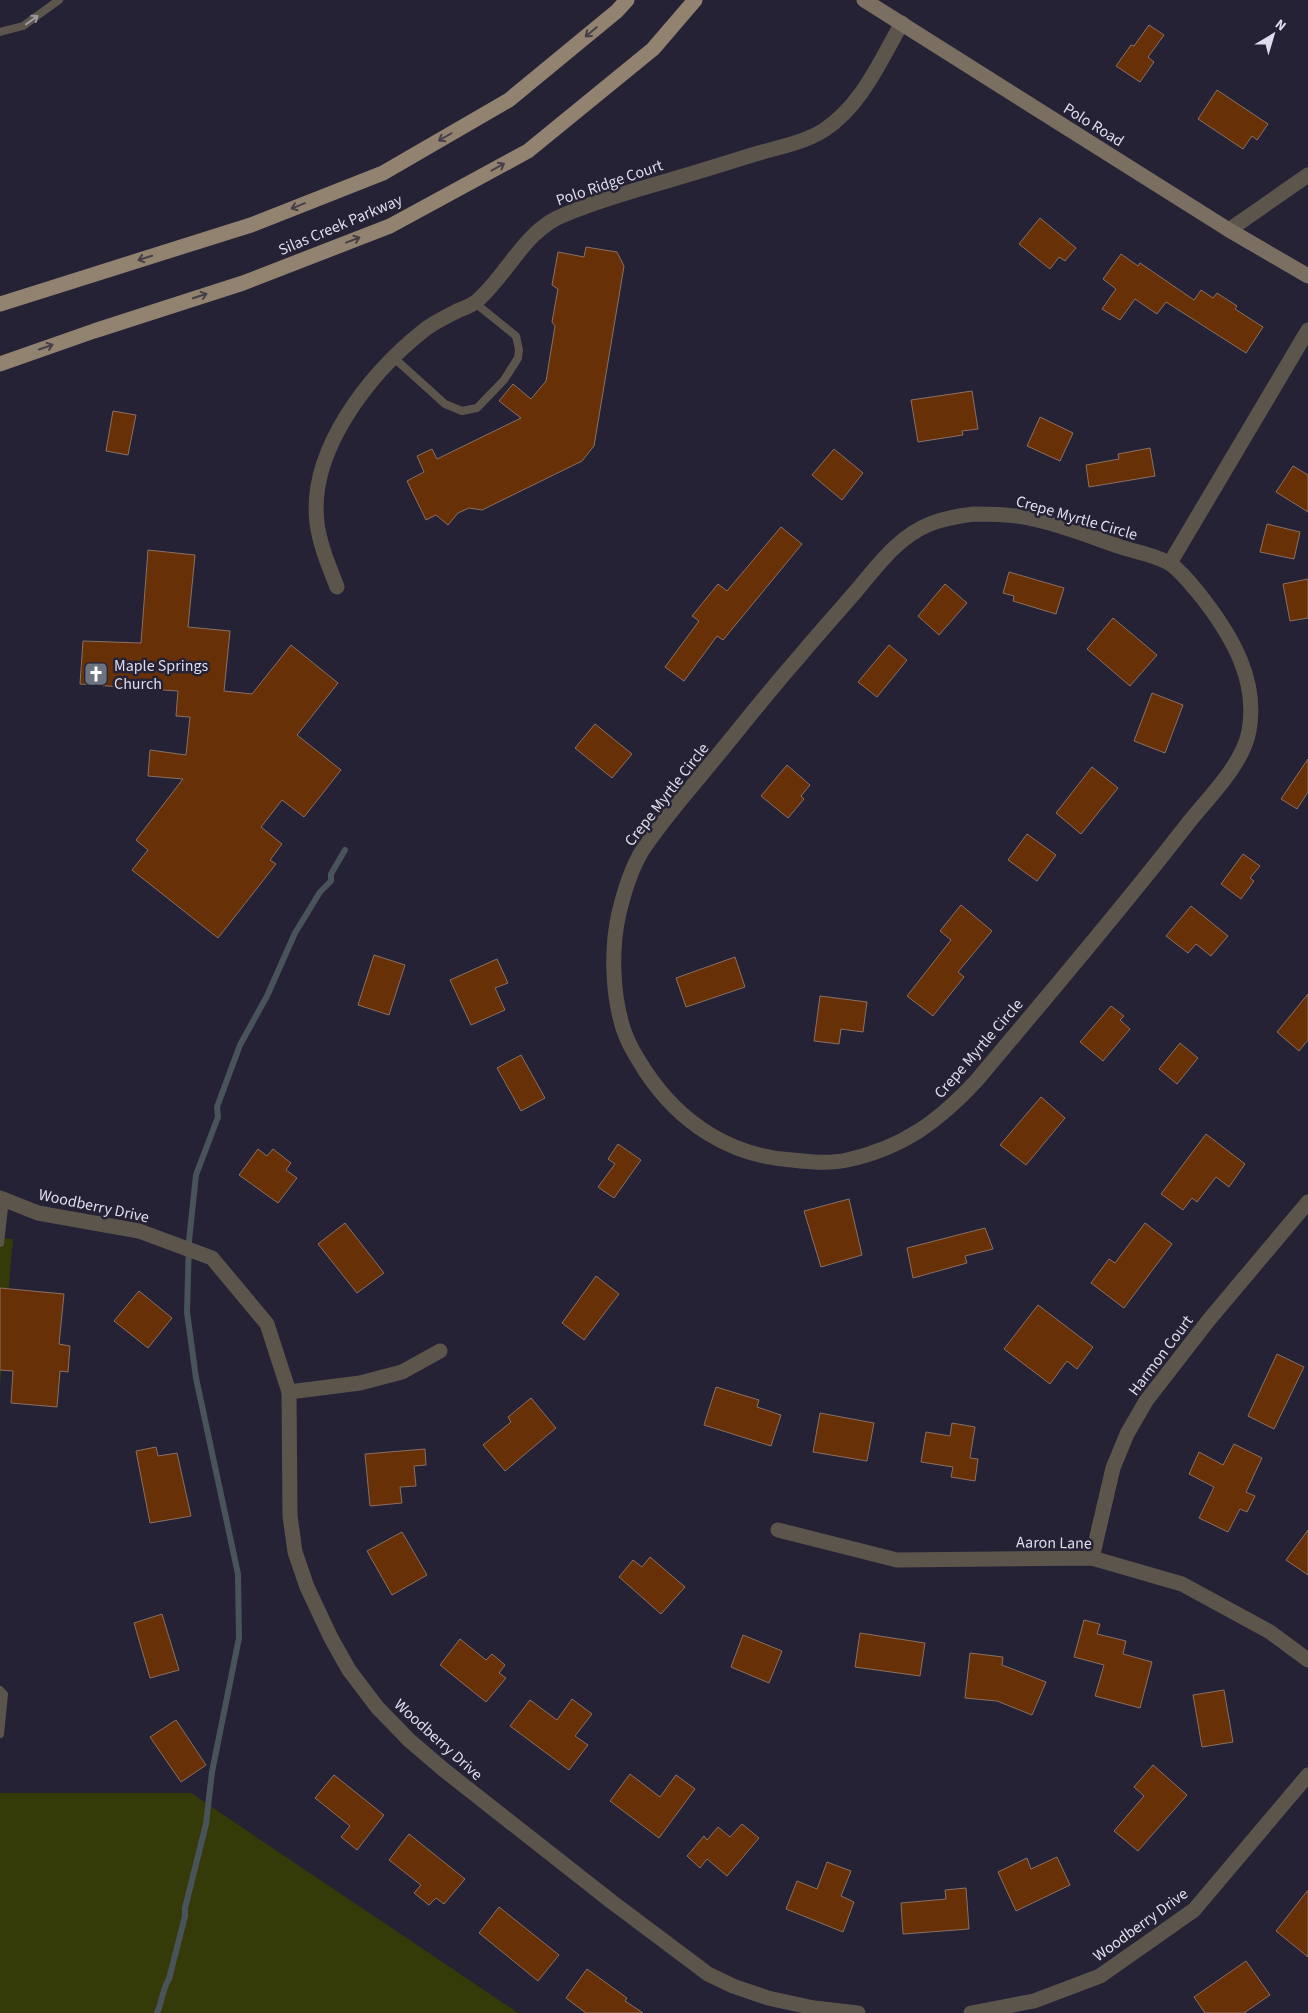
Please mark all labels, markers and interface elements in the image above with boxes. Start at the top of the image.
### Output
north arrow [1248,10,1298,60]
one-way arrow [25,15,38,26]
text: N [1271,15,1290,36]
one-way arrow [584,27,597,38]
street label: Polo Road [1059,98,1128,152]
one-way arrow [438,132,452,142]
street label: Polo Ridge Court [553,154,666,212]
one-way arrow [490,162,505,172]
street label: Silas Creek Parkway [275,189,406,261]
one-way arrow [291,202,307,211]
one-way arrow [345,235,360,244]
one-way arrow [137,254,153,264]
one-way arrow [192,291,208,301]
one-way arrow [38,342,54,352]
street label: Crepe Myrtle Circle [1013,490,1140,546]
place label: Maple Springs Church [114,655,209,695]
church icon: Maple Springs Church [83,661,109,687]
street label: Crepe Myrtle Circle [619,738,714,851]
street label: Crepe Myrtle Circle [929,994,1028,1103]
street label: Woodberry Drive [37,1184,151,1228]
street label: Harmon Court [1123,1310,1199,1400]
street label: Aaron Lane [1016,1531,1092,1555]
street label: Woodberry Drive [389,1694,488,1786]
street label: Woodberry Drive [1089,1883,1193,1967]

